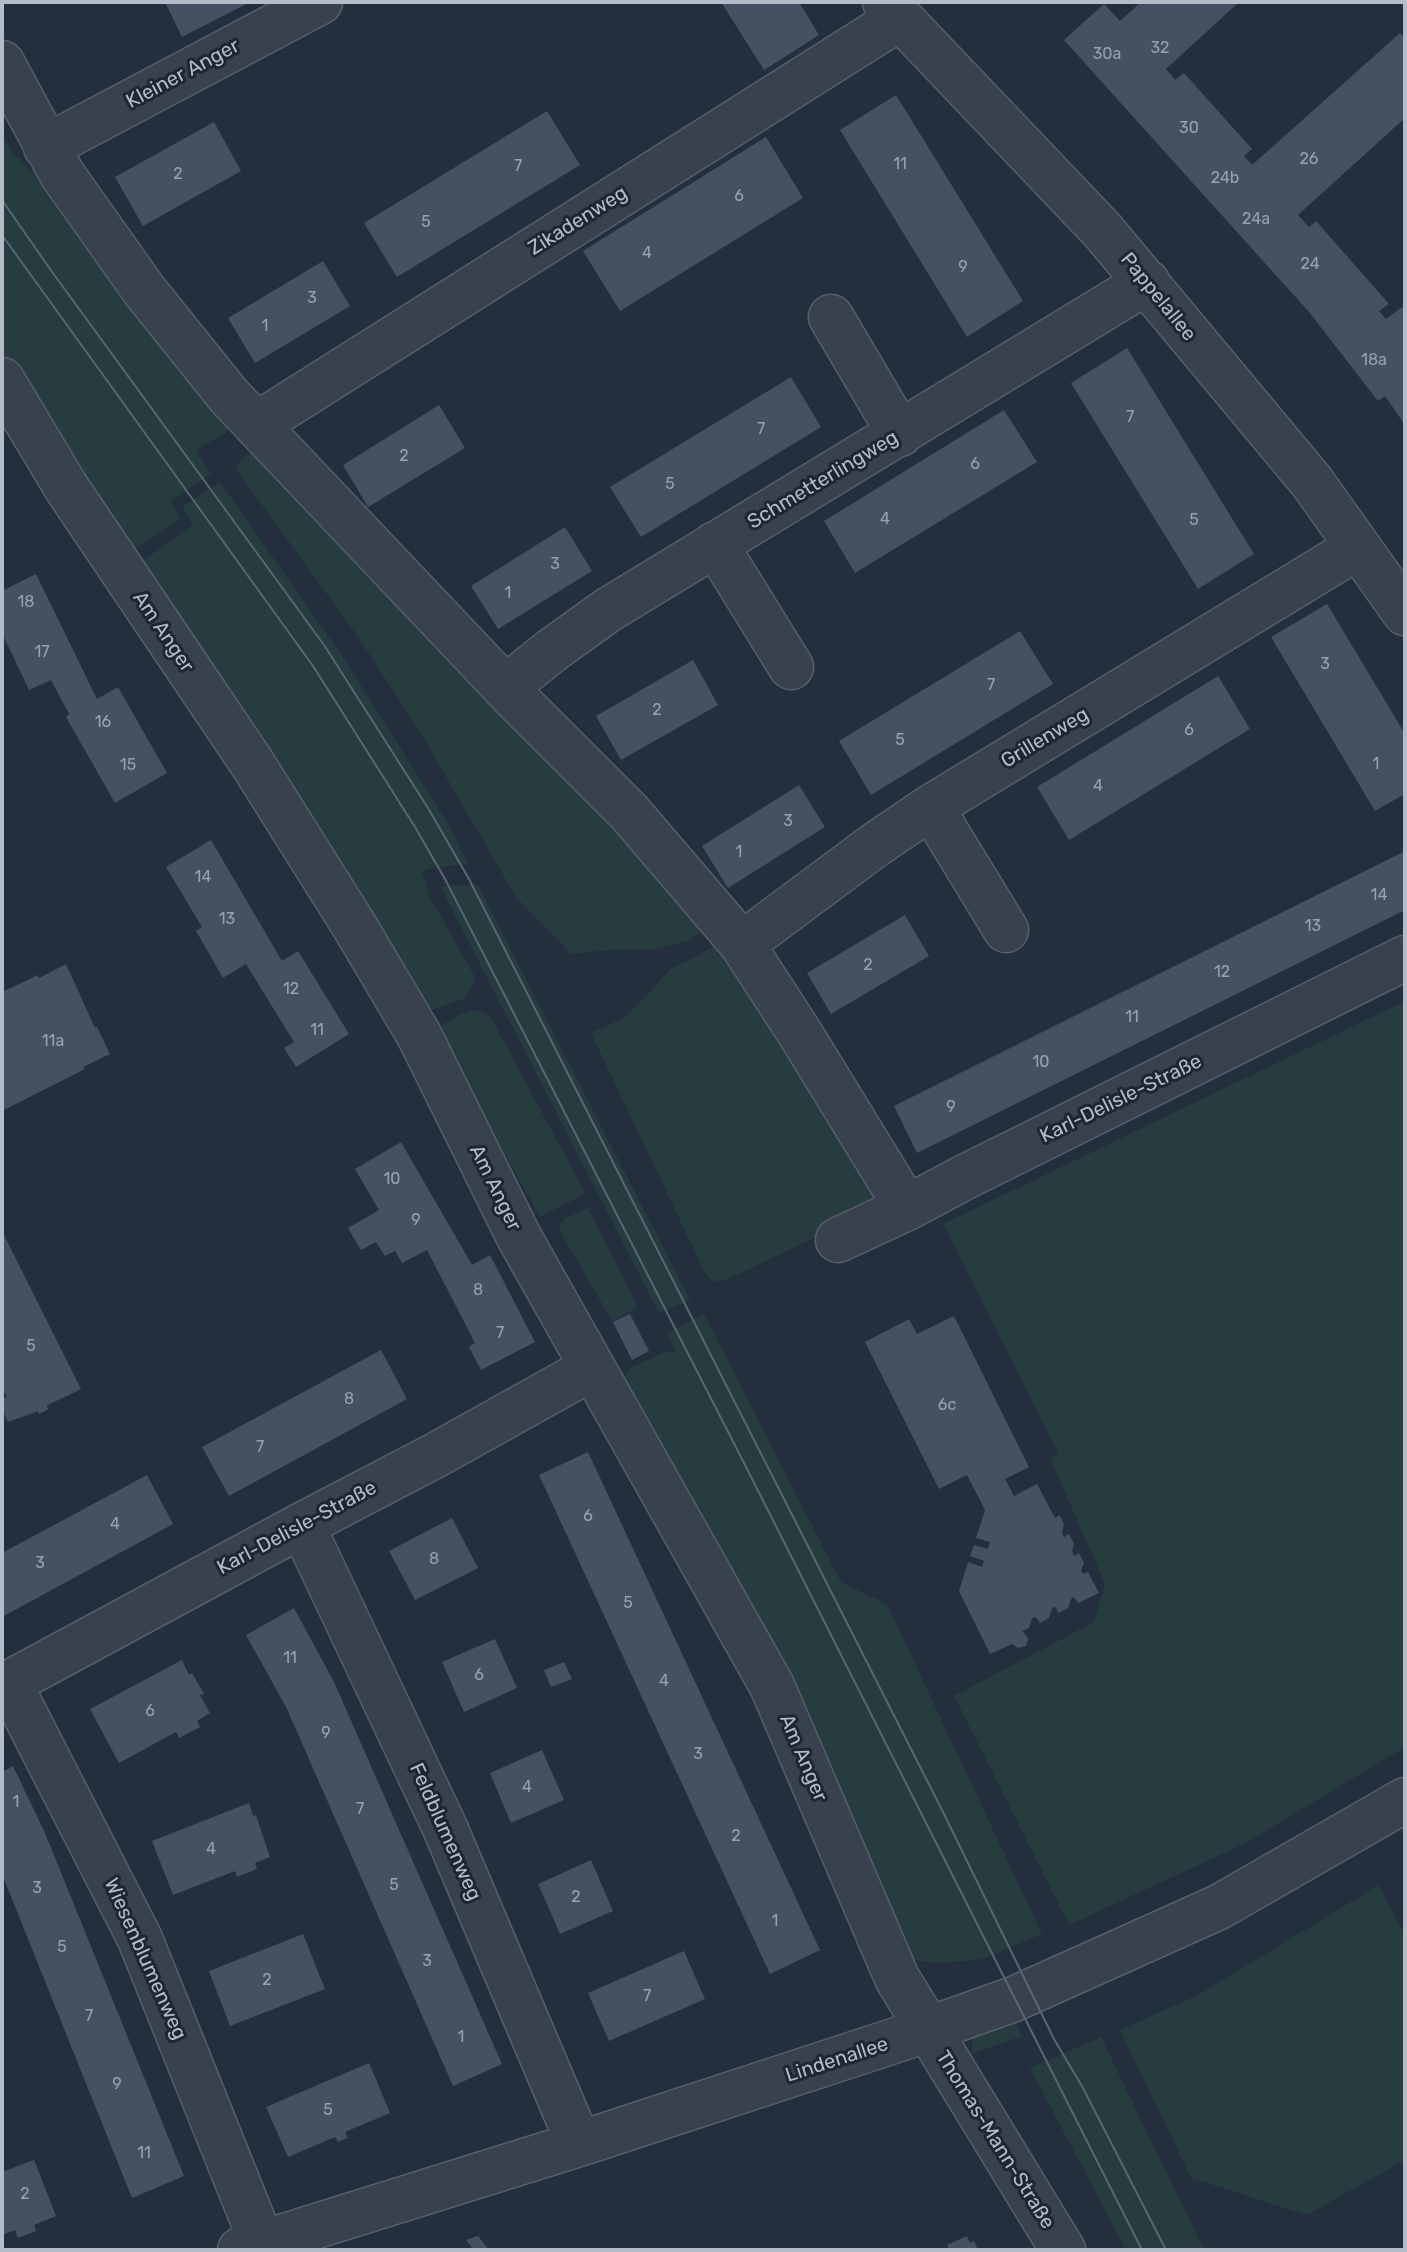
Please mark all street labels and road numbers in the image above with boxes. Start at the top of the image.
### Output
street label: Kleiner Anger [122,34,244,114]
street label: Zikadenweg [524,181,632,261]
street label: Pappelallee [1115,248,1201,346]
street label: Schmetterlingweg [743,426,903,534]
street label: Am Anger [127,587,199,677]
street label: Grillenweg [997,703,1093,773]
street label: Karl-Delisle-Straße [1036,1049,1206,1149]
street label: Am Anger [464,1141,526,1235]
street label: Karl-Delisle-Straße [213,1476,381,1580]
street label: Am Anger [774,1711,832,1805]
street label: Feldblumenweg [404,1759,486,1905]
street label: Wiesenblumenweg [99,1875,191,2043]
street label: Lindenallee [783,2032,891,2088]
street label: Thomas-Mann-Straße [930,2047,1060,2233]

